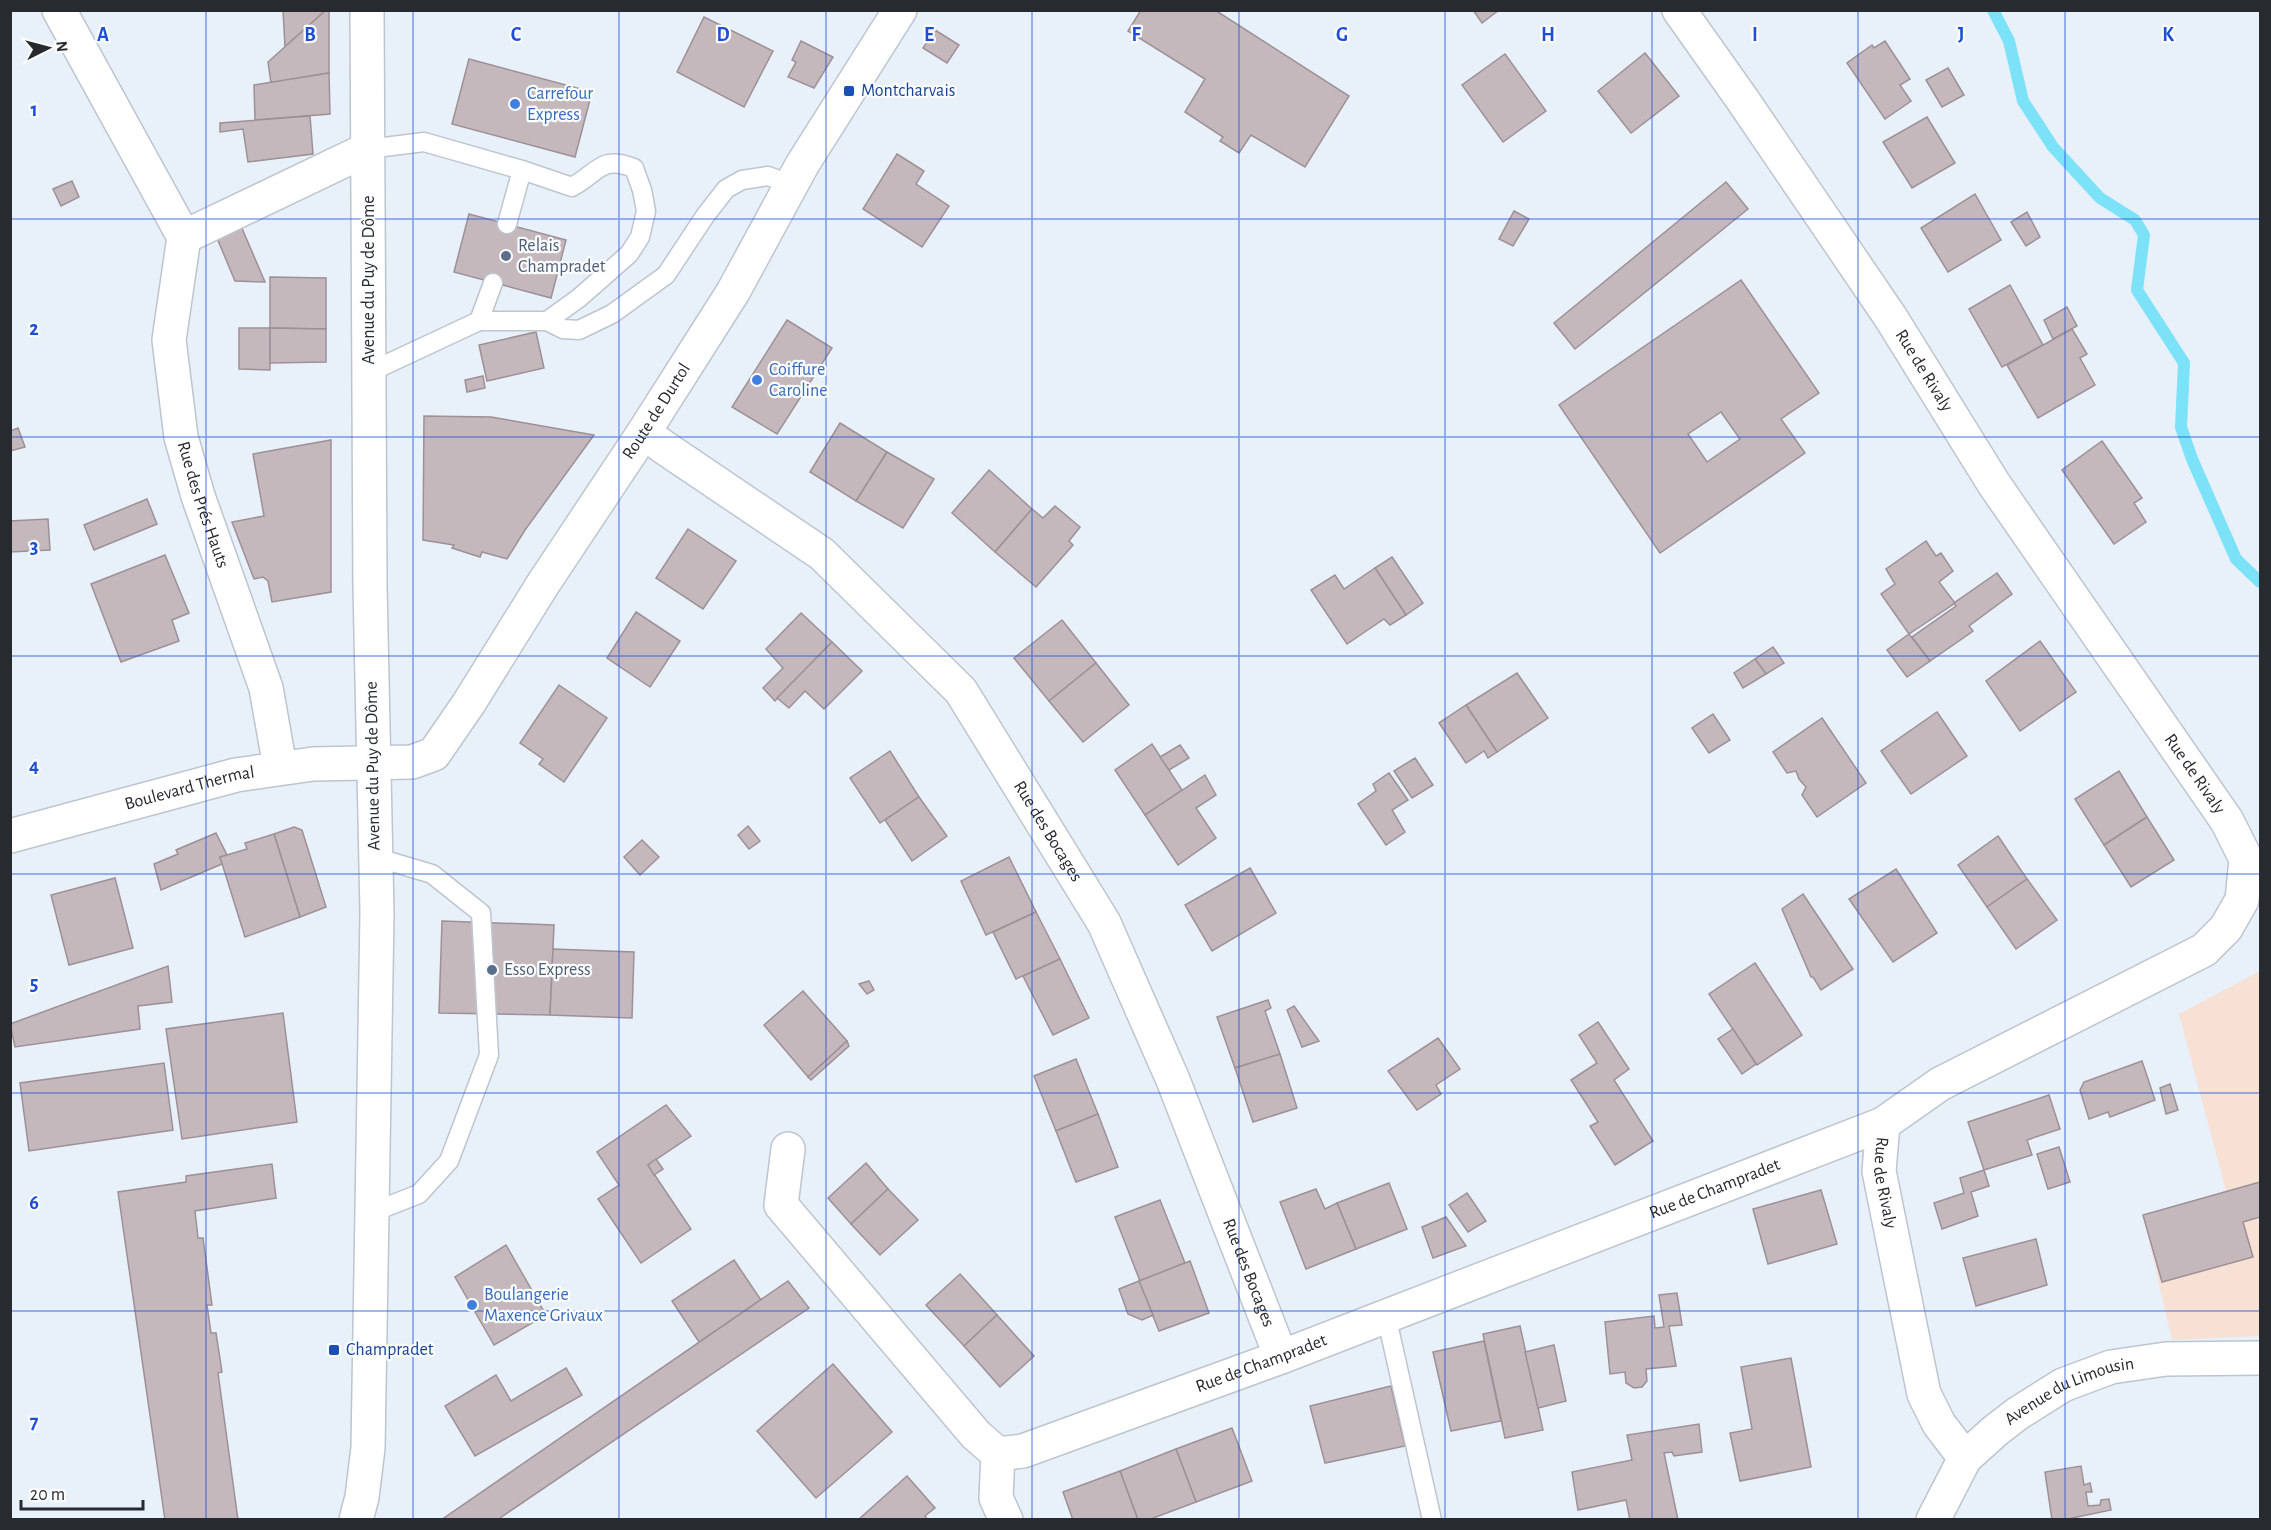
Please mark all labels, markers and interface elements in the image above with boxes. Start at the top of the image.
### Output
north arrow [18,18,78,78]
text: A [97,25,109,45]
text: B [304,25,316,45]
text: C [511,25,522,45]
text: D [716,25,730,45]
text: E [924,25,934,45]
text: F [1131,25,1141,45]
text: G [1336,25,1348,45]
text: H [1541,25,1555,45]
text: I [1752,25,1758,45]
text: J [1958,25,1964,45]
text: K [2162,25,2174,45]
text: N [53,40,70,53]
place label: Montcharvais [861,82,955,100]
marker: Montcharvais [842,84,856,98]
place label: Carrefour Express [527,85,593,124]
marker: Carrefour Express [508,97,522,111]
text: 1 [30,100,38,120]
street label: Avenue du Puy de Dôme [360,195,378,365]
place label: Relais Champradet [518,237,606,276]
marker: Relais Champradet [499,249,513,263]
text: 2 [29,319,39,339]
street label: Rue de Rivaly [1892,327,1956,415]
street label: Route de Durtol [619,360,694,463]
place label: Coiffure Caroline [769,361,828,400]
marker: Coiffure Caroline [750,373,764,387]
street label: Rue des Prés Hauts [174,439,232,570]
text: 3 [30,537,38,557]
street label: Avenue du Puy de Dôme [363,681,383,851]
street label: Rue de Rivaly [2161,731,2229,818]
text: 4 [29,756,39,776]
street label: Boulevard Thermal [123,763,256,814]
street label: Rue des Bocages [1010,778,1085,885]
place label: Esso Express [504,961,591,979]
marker: Esso Express [485,963,499,977]
text: 5 [30,974,38,994]
street label: Rue de Rivaly [1869,1136,1899,1230]
street label: Rue de Champradet [1647,1156,1783,1222]
text: 6 [29,1193,39,1213]
street label: Rue des Bocages [1219,1216,1277,1329]
place label: Boulangerie Maxence Grivaux [484,1286,603,1325]
marker: Boulangerie Maxence Grivaux [465,1298,479,1312]
street label: Rue de Champradet [1193,1331,1330,1396]
place label: Champradet [346,1341,434,1359]
marker: Champradet [327,1343,341,1357]
street label: Avenue du Limousin [2001,1355,2135,1429]
text: 7 [30,1412,39,1432]
scale bar [21,1473,142,1511]
text: 20 m [30,1486,65,1504]

